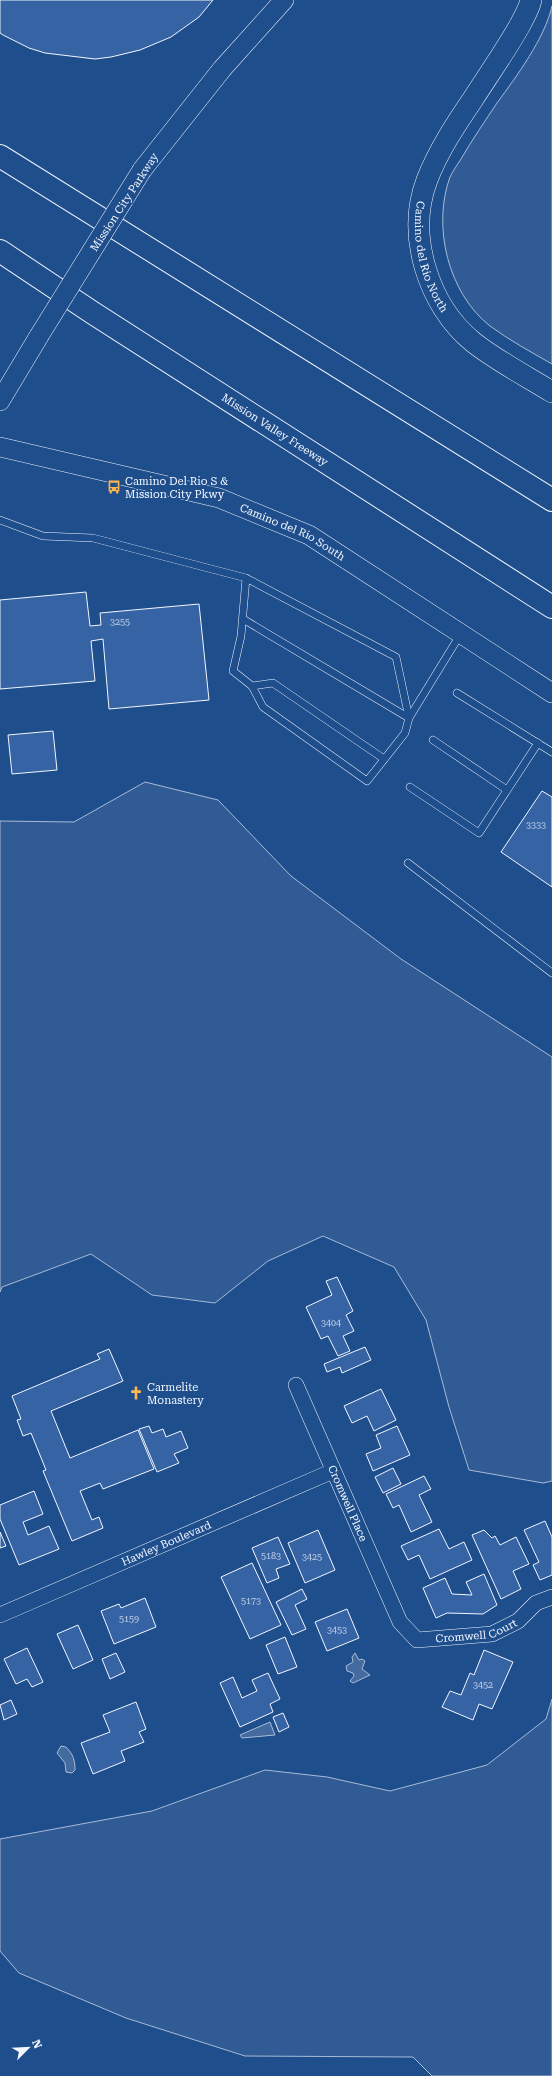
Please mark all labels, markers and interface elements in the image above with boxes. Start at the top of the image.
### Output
street label: Mission City Parkway [88,150,161,254]
street label: Camino del Rio North [412,200,450,315]
street label: Mission Valley Freeway [219,391,331,469]
place label: Camino Del Rio S & Mission City Pkwy [125,475,228,501]
bus stop icon: Camino Del Rio S & Mission City Pkwy [106,479,122,495]
street label: Camino del Rio South [238,501,347,564]
house number: 3255 [110,617,130,627]
house number: 3333 [526,820,546,830]
house number: 3404 [321,1318,341,1328]
place label: Carmelite Monastery [147,1381,204,1407]
church icon: Carmelite Monastery [128,1385,144,1401]
street label: Cromwell Place [325,1463,370,1543]
street label: Hawley Boulevard [119,1518,213,1569]
house number: 5183 [261,1551,281,1561]
house number: 3425 [302,1552,322,1562]
house number: 5173 [241,1596,261,1606]
house number: 5159 [119,1614,139,1624]
street label: Cromwell Court [435,1616,519,1646]
house number: 3453 [327,1625,347,1635]
house number: 3452 [473,1680,493,1690]
north arrow [8,2028,48,2068]
text: N [29,2038,45,2051]

